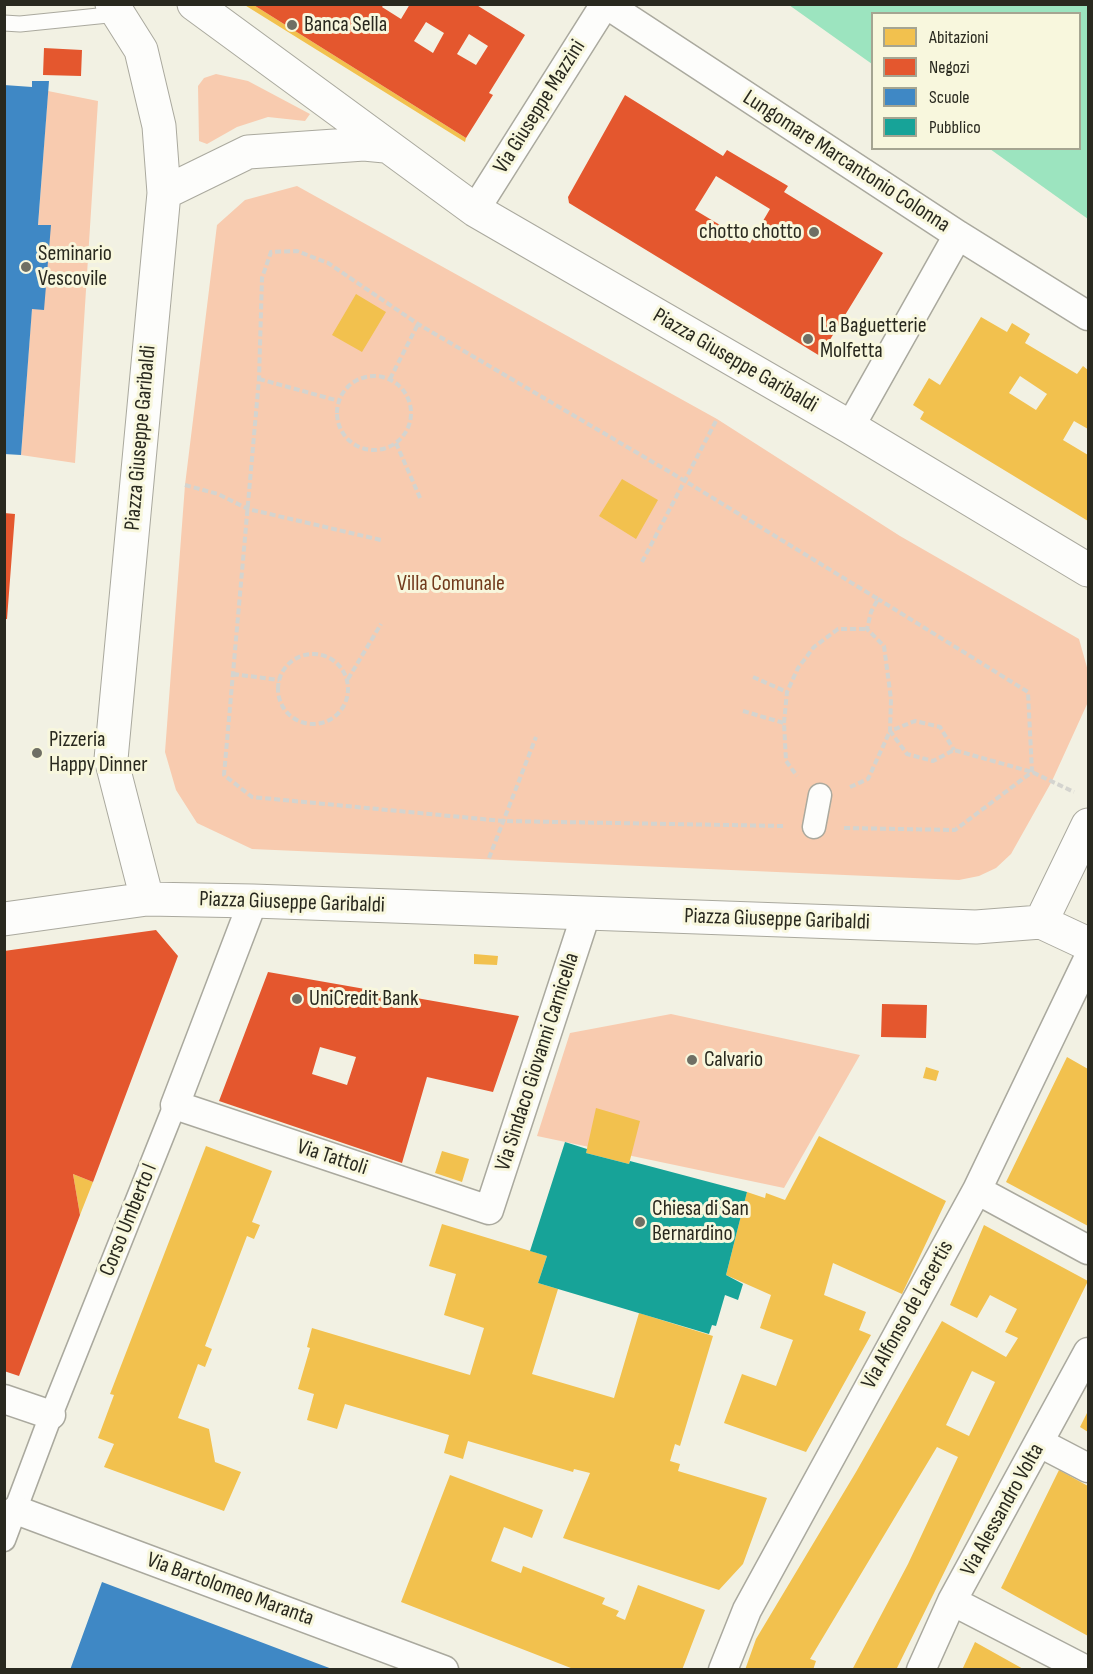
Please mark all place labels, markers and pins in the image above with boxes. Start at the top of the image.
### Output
place label: Banca Sella [304,12,387,38]
marker: Banca Sella [285,18,299,32]
place label: chotto chotto [699,219,802,245]
marker: chotto chotto [807,225,821,239]
place label: Seminario Vescovile [38,241,112,292]
marker: Seminario Vescovile [19,260,33,274]
place label: La Baguetterie Molfetta [820,313,927,364]
marker: La Baguetterie Molfetta [801,332,815,346]
place label: Pizzeria Happy Dinner [49,727,148,778]
marker: Pizzeria Happy Dinner [30,746,44,760]
place label: UniCredit Bank [309,986,418,1012]
marker: UniCredit Bank [290,992,304,1006]
place label: Calvario [704,1047,763,1073]
marker: Calvario [685,1053,699,1067]
place label: Chiesa di San Bernardino [652,1196,749,1248]
marker: Chiesa di San Bernardino [633,1215,647,1229]

